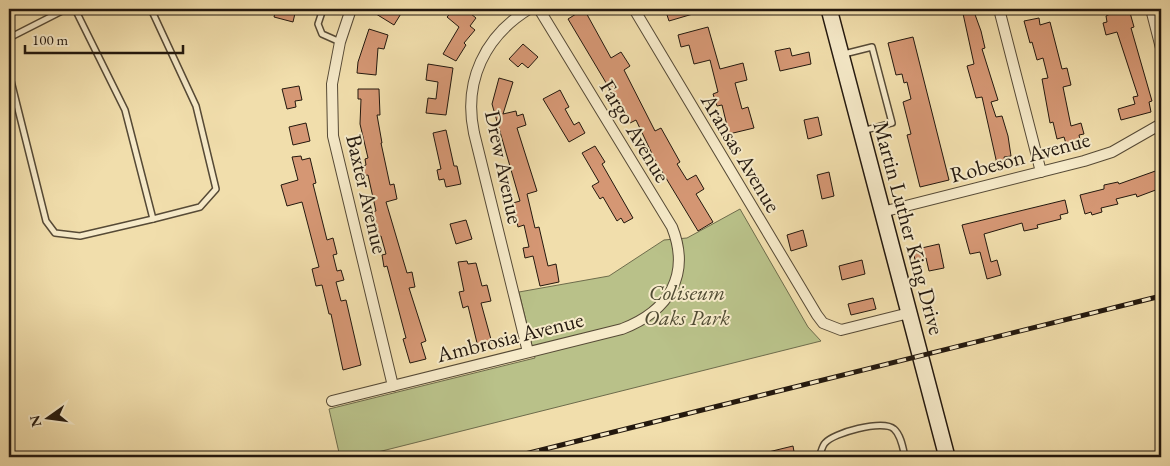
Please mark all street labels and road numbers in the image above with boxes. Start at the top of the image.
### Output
street label: Fargo Avenue [593,74,677,188]
street label: Aransas Avenue [694,87,788,218]
street label: Drew Avenue [478,108,530,227]
street label: Martin Luther King Drive [867,118,952,338]
street label: Robeson Avenue [947,124,1094,190]
street label: Baxter Avenue [339,132,395,257]
street label: Ambrosia Avenue [432,305,587,370]

